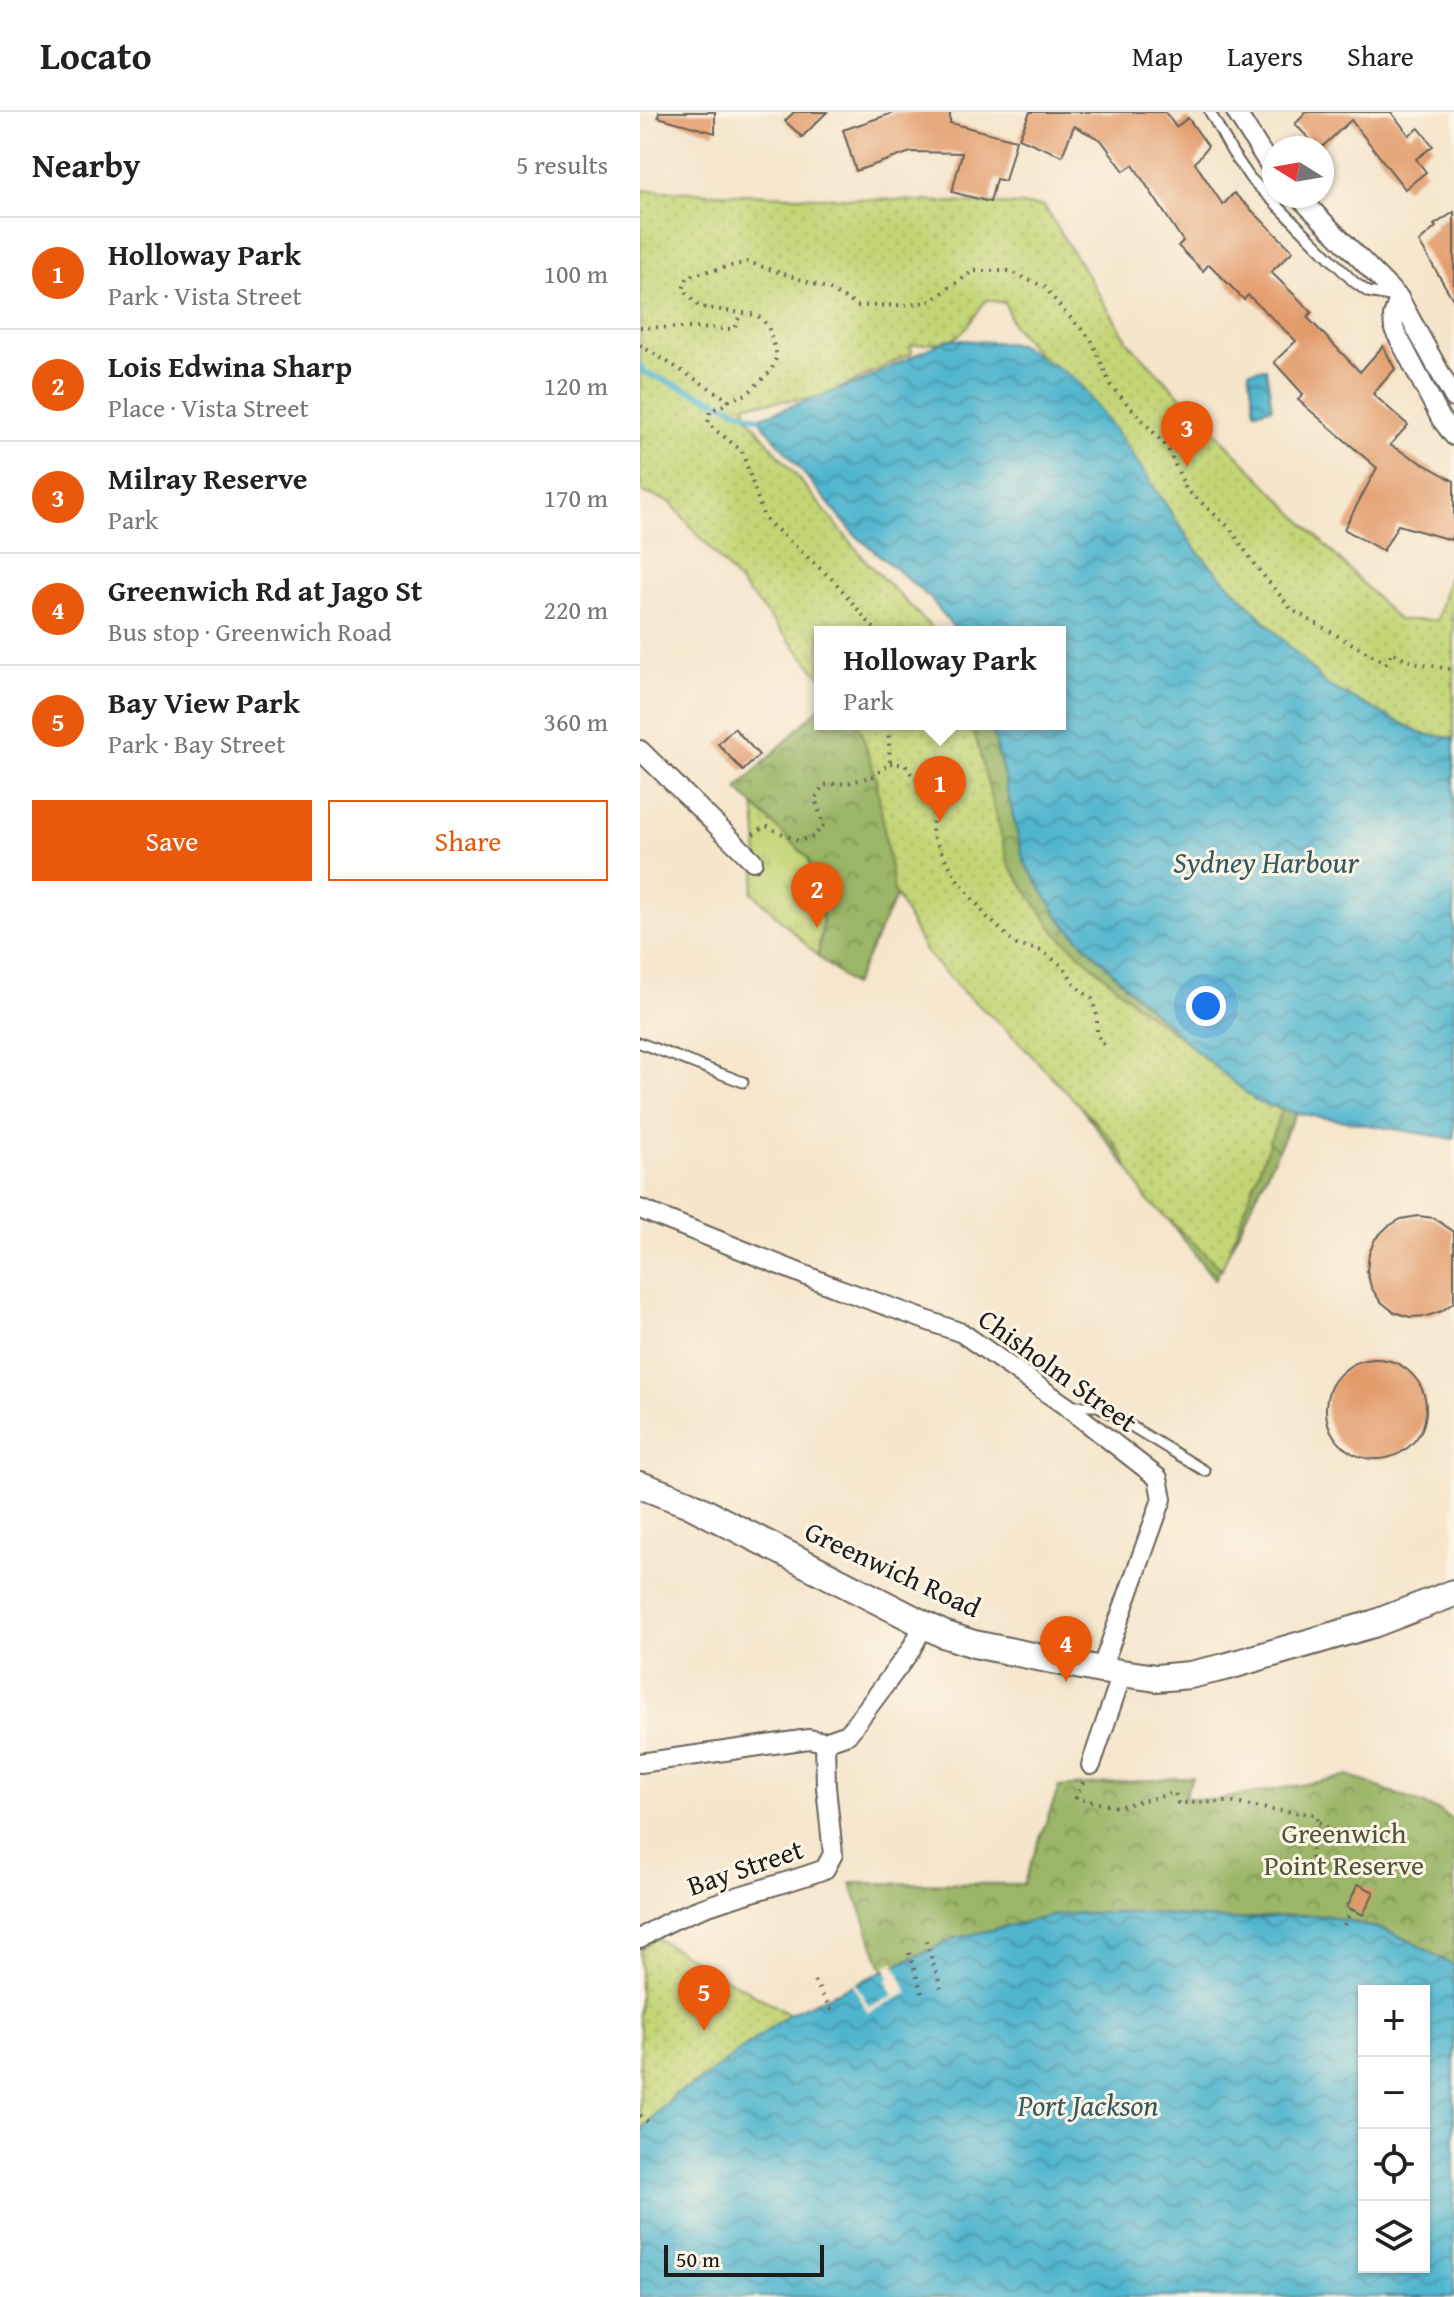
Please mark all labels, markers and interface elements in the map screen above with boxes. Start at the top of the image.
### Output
text: Locato [40,27,152,83]
text: Map [1132,35,1183,76]
text: Layers [1227,35,1303,76]
text: Share [1347,35,1414,76]
north arrow [1262,136,1334,208]
text: Nearby [32,140,141,189]
text: 5 results [516,145,608,184]
text: Holloway Park [108,232,301,276]
text: 1 [51,254,65,293]
text: 100 m [543,254,608,293]
text: Park · Vista Street [108,276,302,315]
text: Lois Edwina Sharp [108,344,352,388]
text: 2 [51,366,65,405]
text: 120 m [543,366,608,405]
text: Place · Vista Street [108,388,309,427]
pin: 3 [1161,401,1213,467]
text: Milray Reserve [108,456,307,500]
text: 3 [51,478,65,517]
text: 170 m [543,478,608,517]
text: Park [108,500,158,539]
text: Greenwich Rd at Jago St [108,568,422,612]
text: 4 [51,590,65,629]
text: 220 m [543,590,608,629]
text: Bus stop · Greenwich Road [108,612,392,651]
popup [814,626,1066,730]
text: Holloway Park [843,637,1037,681]
text: Bay View Park [108,680,300,724]
text: Park [843,681,894,720]
text: 5 [51,702,65,741]
text: 360 m [543,702,608,741]
text: Park · Bay Street [108,724,285,763]
pin: 1 [914,756,966,822]
button: Save [32,800,312,881]
button: Share [328,800,608,881]
water label: Sydney Harbour [1173,840,1360,884]
pin: 2 [791,862,843,928]
your location [1186,986,1226,1026]
street label: Chisholm Street [970,1298,1146,1441]
street label: Greenwich Road [799,1510,988,1627]
pin: 4 [1040,1616,1092,1682]
park label: Greenwich Point Reserve [1264,1812,1424,1885]
street label: Bay Street [681,1828,808,1905]
pin: 5 [678,1965,730,2031]
map controls [1358,1985,1430,2273]
button: + [1358,1985,1430,2057]
button: − [1358,2057,1430,2129]
water label: Port Jackson [1017,2083,1158,2127]
button: locate [1358,2129,1430,2201]
button: layers [1358,2201,1430,2273]
scale bar [664,2241,824,2277]
text: 50 m [676,2243,720,2275]

